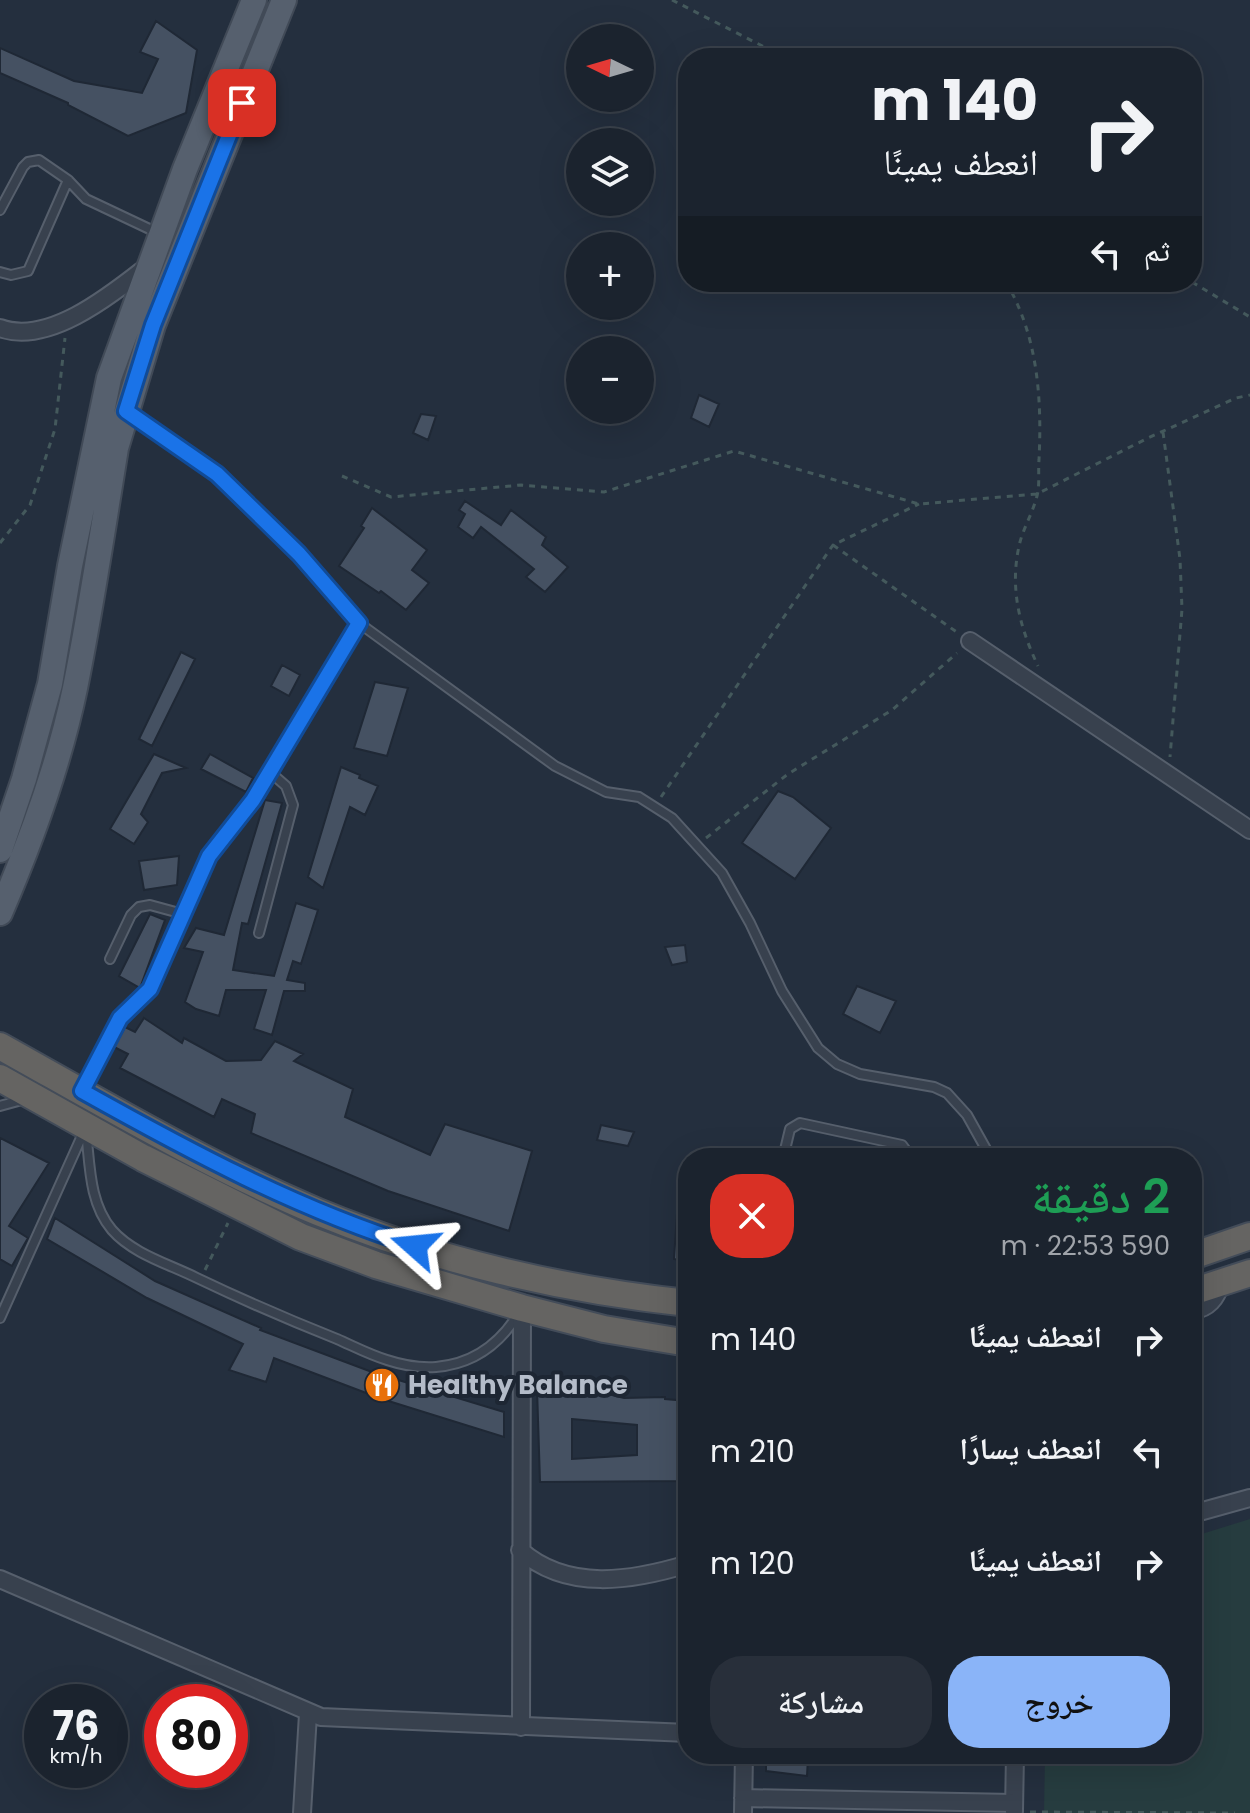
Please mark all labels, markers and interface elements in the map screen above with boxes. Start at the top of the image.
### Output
north arrow [566,24,654,112]
map controls [566,24,654,424]
text: 140 m [871,61,1038,140]
pin [208,69,276,137]
icon: right [1066,80,1170,184]
icon: arrive [220,81,264,125]
button: layers [566,128,654,216]
text: انعطف يمينًا [883,137,1038,188]
text: ثم [1144,229,1170,272]
button: + [566,232,654,320]
icon: left [1084,232,1128,276]
button: − [566,336,654,424]
text: 2 دقيقة [1031,1163,1170,1230]
button: close [710,1174,794,1258]
position arrow [373,1204,457,1288]
text: 590 m · 22:53 [1001,1228,1170,1264]
text: انعطف يمينًا [968,1315,1102,1358]
text: 140 m [710,1318,796,1361]
icon: right [1126,1318,1170,1362]
restaurant icon: Healthy Balance [363,1366,401,1404]
place label: Healthy Balance [408,1367,628,1403]
text: انعطف يسارًا [960,1427,1102,1470]
text: 210 m [710,1430,795,1473]
icon: left [1126,1430,1170,1474]
text: انعطف يمينًا [968,1539,1102,1582]
text: 120 m [710,1542,795,1585]
icon: right [1126,1542,1170,1586]
button: مشاركة [710,1656,932,1748]
button: خروج [948,1656,1170,1748]
speed limit sign: 80 [144,1684,248,1788]
text: 76 [53,1698,99,1754]
text: km/h [49,1742,103,1770]

